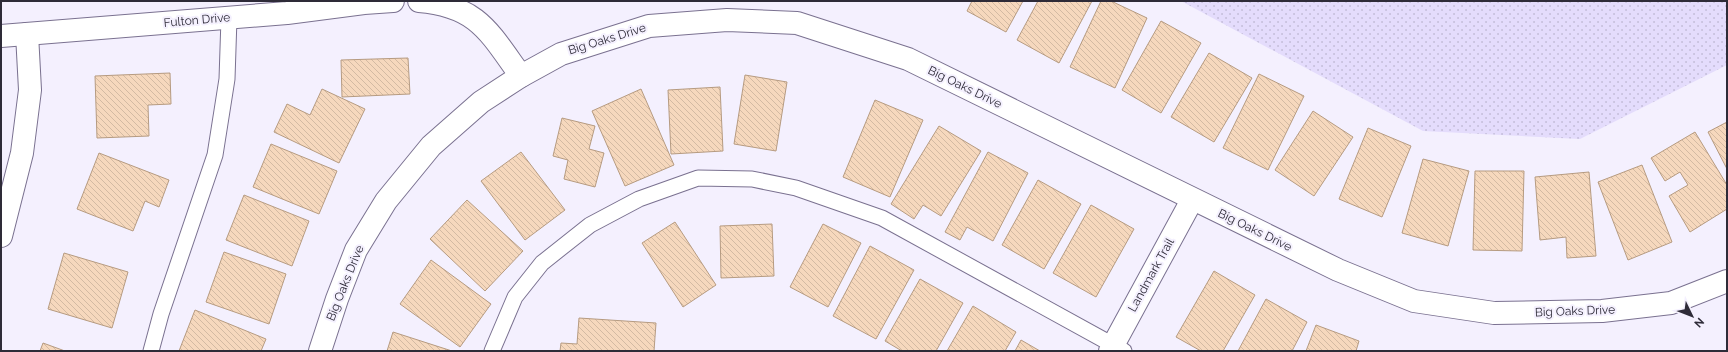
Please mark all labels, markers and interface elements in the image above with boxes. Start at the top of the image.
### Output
street label: Fulton Drive [163,10,231,30]
street label: Big Oaks Drive [566,21,648,57]
street label: Big Oaks Drive [926,63,1004,111]
street label: Big Oaks Drive [1216,206,1294,254]
street label: Landmark Trail [1125,235,1177,314]
street label: Big Oaks Drive [323,243,367,323]
north arrow [1672,296,1712,336]
street label: Big Oaks Drive [1535,303,1615,319]
text: N [1691,315,1707,330]

